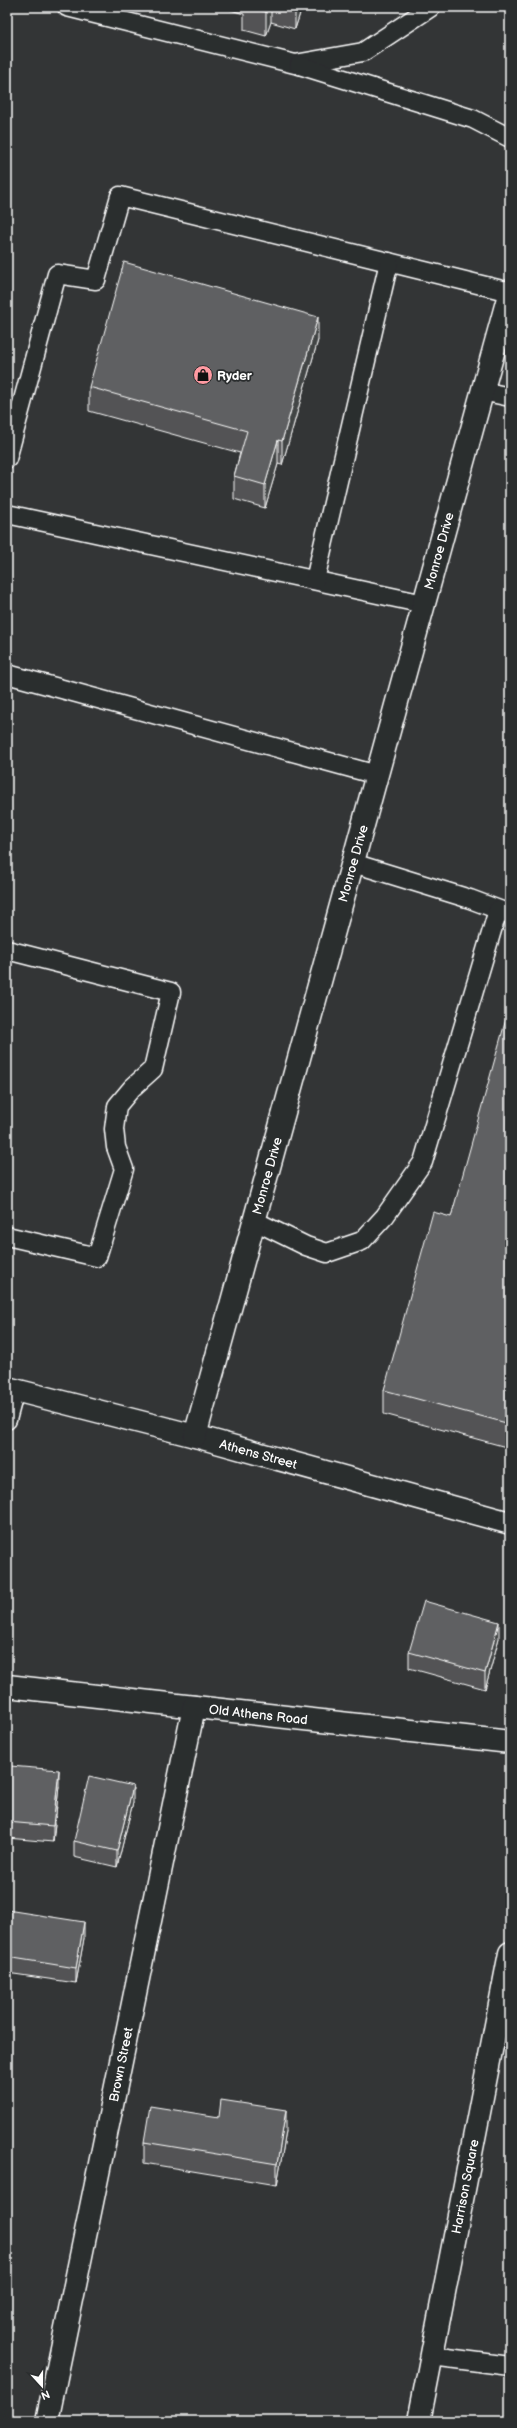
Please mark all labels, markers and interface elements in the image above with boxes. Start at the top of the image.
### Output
shop icon: Ryder [192,364,214,386]
place label: Ryder [217,368,253,384]
street label: Monroe Drive [421,510,458,592]
street label: Monroe Drive [335,823,372,904]
street label: Monroe Drive [249,1135,286,1216]
street label: Athens Street [218,1436,299,1473]
street label: Old Athens Road [208,1702,309,1728]
street label: Brown Street [106,2026,137,2103]
street label: Harrison Square [449,2138,483,2235]
north arrow [22,2366,62,2406]
text: N [39,2387,52,2402]

